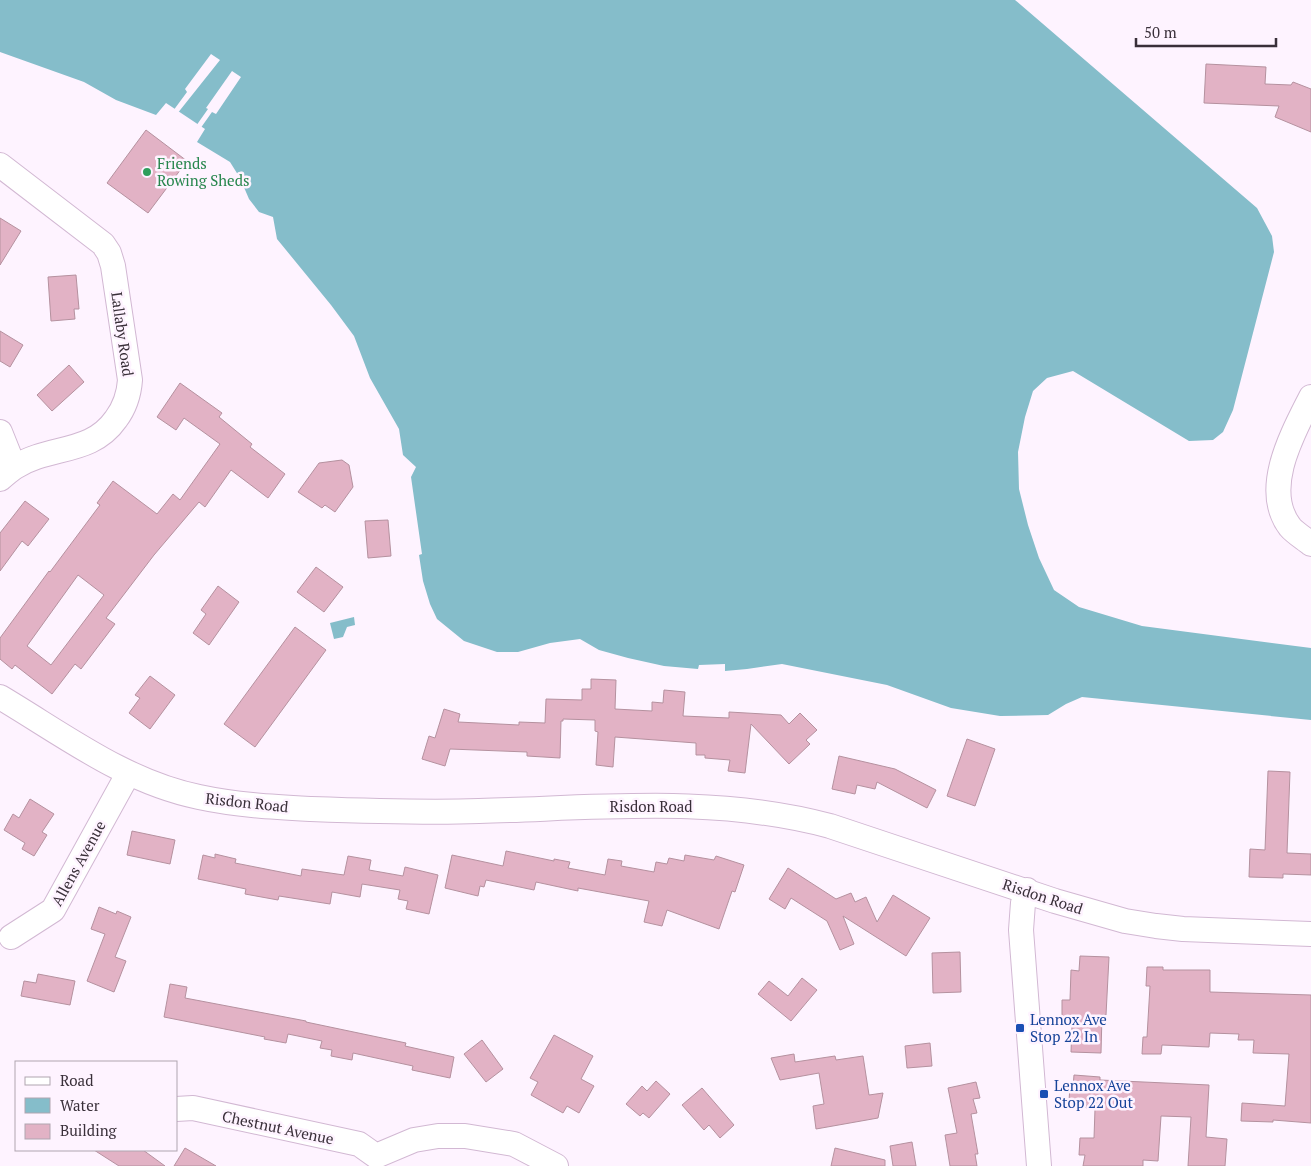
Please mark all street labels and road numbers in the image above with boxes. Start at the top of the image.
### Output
street label: Lallaby Road [107,291,139,377]
street label: Risdon Road [205,788,289,816]
street label: Risdon Road [609,796,693,816]
street label: Allens Avenue [46,817,110,909]
street label: Risdon Road [1000,874,1086,918]
street label: Chestnut Avenue [220,1105,336,1149]

